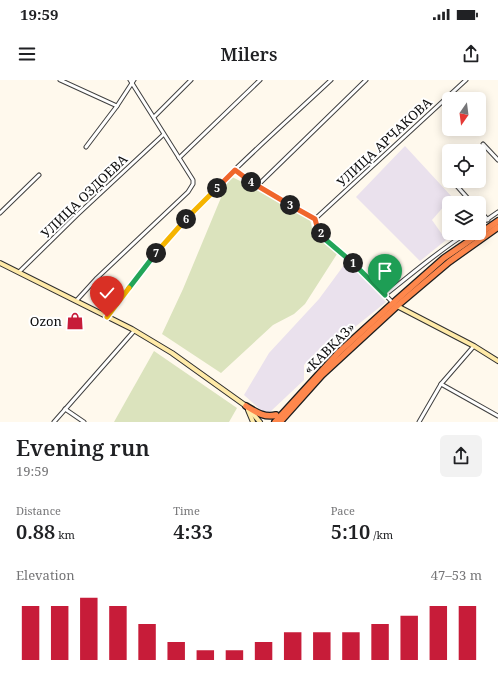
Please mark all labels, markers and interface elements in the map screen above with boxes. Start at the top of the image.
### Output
text: 19:59 [20,4,58,24]
text: Milers [221,42,277,66]
icon: menu [16,43,38,65]
icon: share [460,43,482,65]
north arrow [442,92,486,136]
map controls [442,92,486,240]
street label: УЛИЦА АРЧАКОВА [333,93,436,191]
button: locate [442,144,486,188]
street label: УЛИЦА ОЗДОЕВА [37,149,132,242]
pin: 4 [241,172,261,192]
text: 4 [248,174,254,189]
pin: 5 [207,178,227,198]
text: 5 [214,180,220,195]
pin: 3 [280,195,300,215]
button: layers [442,196,486,240]
text: 3 [287,197,293,212]
pin: 6 [176,209,196,229]
text: 6 [183,211,189,226]
pin: 2 [311,223,331,243]
text: 2 [318,225,324,240]
pin: 7 [146,243,166,263]
text: 7 [153,245,159,260]
pin: 1 [343,253,363,273]
pin [368,254,402,295]
text: 1 [350,255,356,270]
icon: arrive [374,260,396,282]
pin [90,276,124,317]
icon: check [96,282,118,304]
shop icon: Ozon [65,311,85,331]
place label: Ozon [30,312,63,330]
street label: «КАВКАЗ» [299,318,359,378]
text: Evening run [16,432,150,462]
button: share [440,435,482,477]
text: 19:59 [16,462,49,480]
text: Distance [16,503,61,518]
text: Time [173,503,200,518]
text: Pace [331,503,355,518]
text: 0.88 [16,518,55,545]
text: 4:33 [173,518,213,545]
text: 5:10 [331,518,370,545]
text: km [55,527,75,542]
text: /km [370,527,393,542]
text: Elevation [16,566,75,584]
text: 47–53 m [431,566,482,584]

